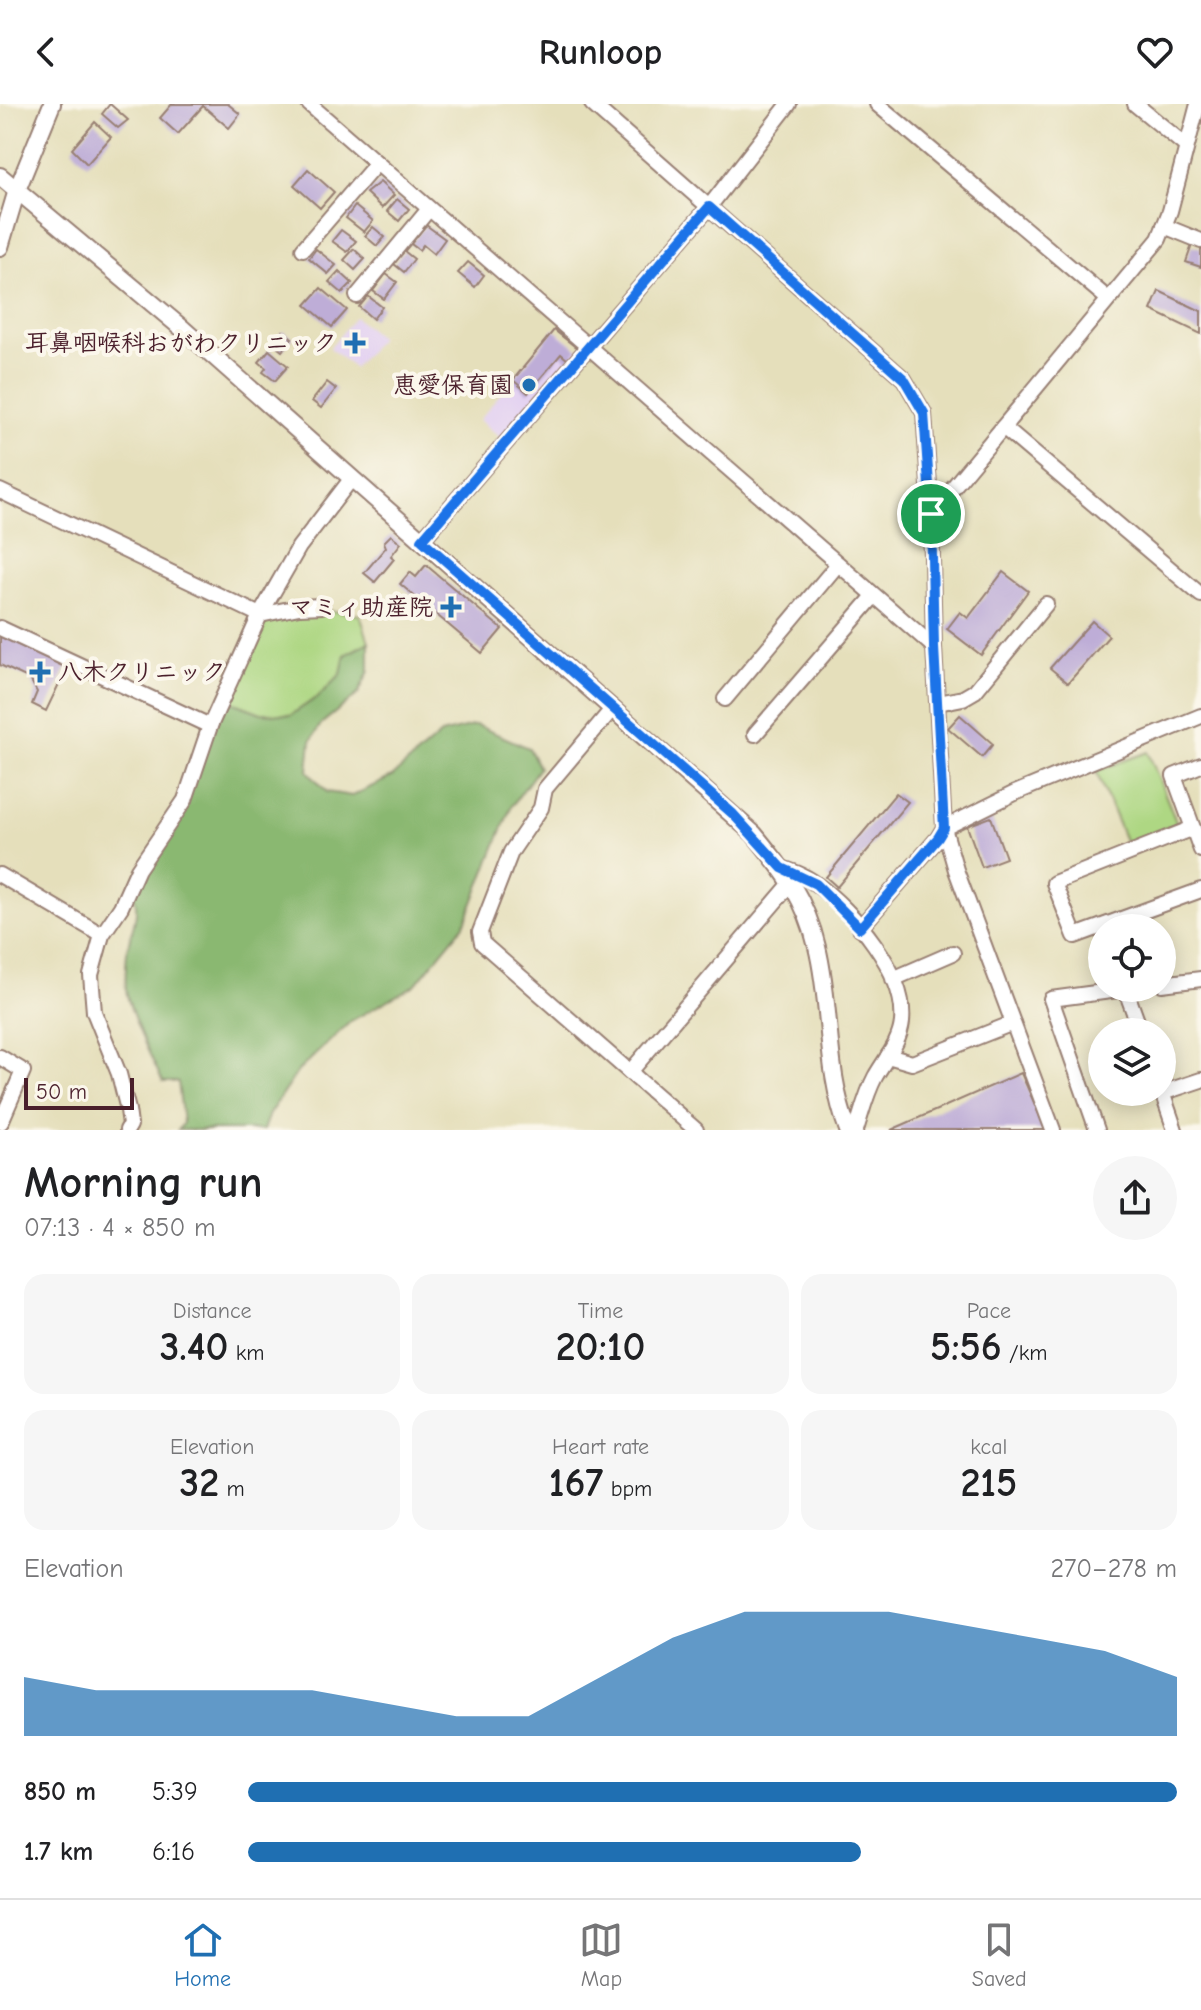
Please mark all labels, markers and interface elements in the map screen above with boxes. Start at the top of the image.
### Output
icon: back [24,30,68,74]
icon: heart [1133,30,1177,74]
text: Runloop [539,32,662,73]
place label: 耳鼻咽喉科おがわクリニック [25,329,337,357]
marker: 耳鼻咽喉科おがわクリニック [344,332,366,354]
place label: 恵愛保育園 [393,371,513,399]
marker: 恵愛保育園 [520,376,538,394]
pin [897,480,965,548]
icon: arrive [909,492,953,536]
place label: マミィ助産院 [289,593,433,621]
marker: マミィ助産院 [440,596,462,618]
place label: 八木クリニック [58,658,226,686]
marker: 八木クリニック [29,661,51,683]
map controls [1088,914,1176,1106]
button: locate [1088,914,1176,1002]
button: layers [1088,1018,1176,1106]
scale bar [24,1074,134,1110]
text: 50 m [36,1079,87,1105]
button: share [1093,1156,1177,1240]
text: Morning run [24,1157,263,1208]
text: 07:13 · 4 × 850 m [24,1213,215,1243]
text: Distance [173,1298,252,1324]
text: Time [578,1298,623,1324]
text: Pace [967,1298,1011,1324]
text: 3.40 [160,1324,228,1370]
text: 20:10 [556,1324,645,1370]
text: 5:56 [930,1324,1002,1370]
text: km [228,1340,265,1366]
text: /km [1002,1340,1048,1366]
text: Elevation [170,1434,254,1460]
text: Heart rate [552,1434,649,1460]
text: kcal [970,1434,1007,1460]
text: 32 [180,1460,219,1506]
text: 167 [549,1460,603,1506]
text: 215 [960,1460,1017,1506]
text: m [219,1476,245,1502]
text: bpm [603,1476,652,1502]
text: Elevation [24,1554,124,1584]
text: 270–278 m [1050,1554,1177,1584]
text: 850 m [24,1777,96,1807]
text: 5:39 [152,1777,198,1807]
text: 1.7 km [24,1837,93,1867]
text: 6:16 [152,1837,195,1867]
tab: Home [174,1918,231,1992]
tab: Map [579,1918,623,1992]
tab: Saved [972,1918,1027,1992]

